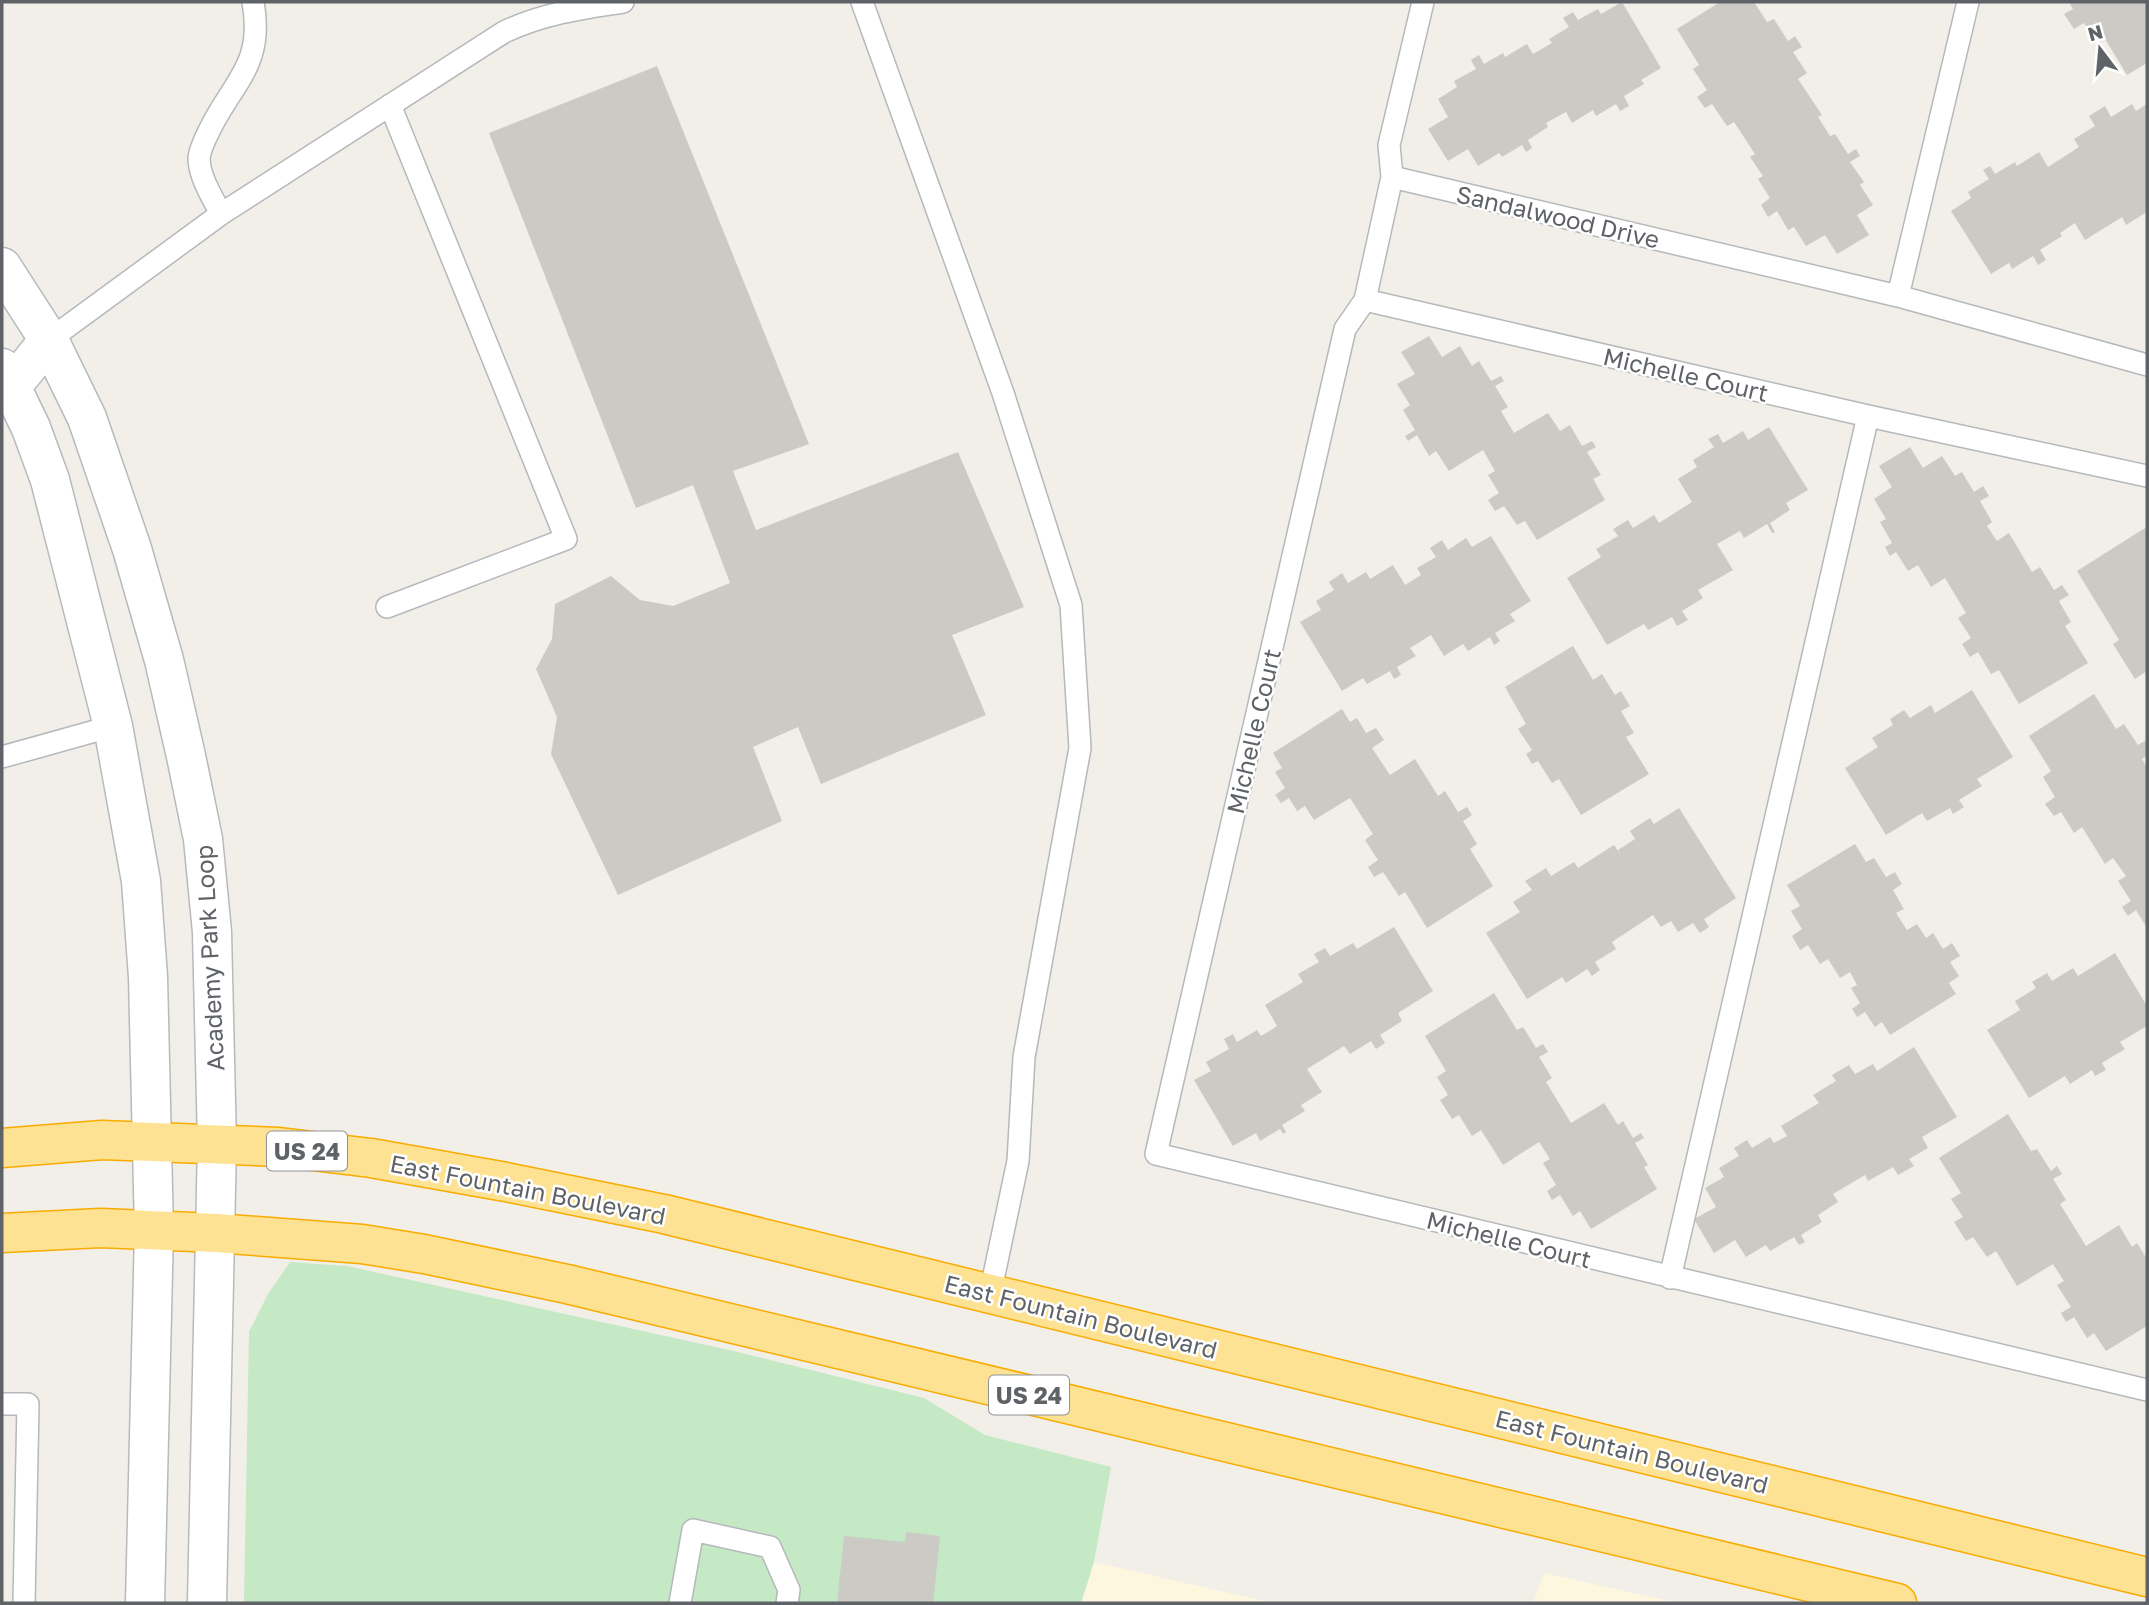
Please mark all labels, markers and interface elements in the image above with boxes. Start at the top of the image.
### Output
north arrow [2065,14,2135,84]
text: N [2085,19,2105,45]
street label: Sandalwood Drive [1454,179,1662,253]
street label: Michelle Court [1601,341,1771,407]
street label: Michelle Court [1220,646,1286,816]
street label: Academy Park Loop [189,844,229,1072]
road number: US 24 [267,1132,347,1170]
street label: East Fountain Boulevard [388,1148,668,1230]
street label: Michelle Court [1424,1205,1594,1273]
street label: East Fountain Boulevard [942,1268,1220,1364]
road number: US 24 [989,1376,1069,1414]
street label: East Fountain Boulevard [1493,1403,1771,1499]

